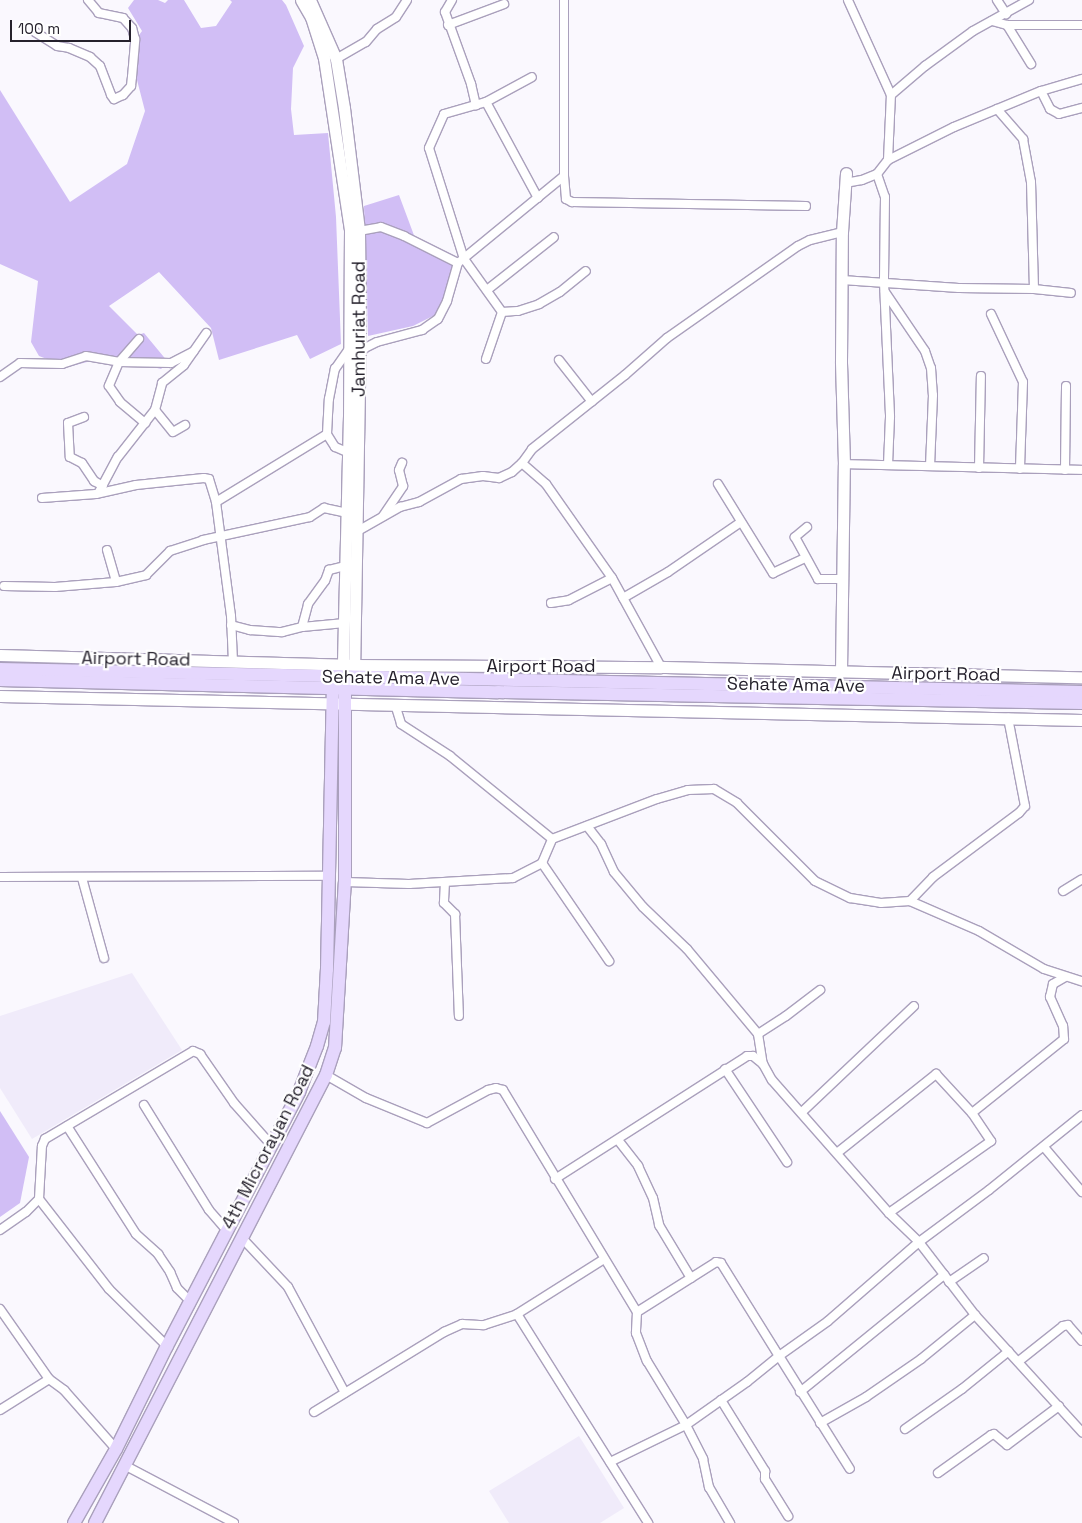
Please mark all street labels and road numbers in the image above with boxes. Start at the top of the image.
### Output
street label: Jamhuriat Road [348,261,370,397]
street label: Airport Road [81,647,191,671]
street label: Airport Road [486,655,596,677]
street label: Airport Road [891,662,1001,686]
street label: Sehate Ama Ave [322,666,460,690]
street label: Sehate Ama Ave [727,673,865,697]
street label: 4th Microrayan Road [217,1061,319,1233]

